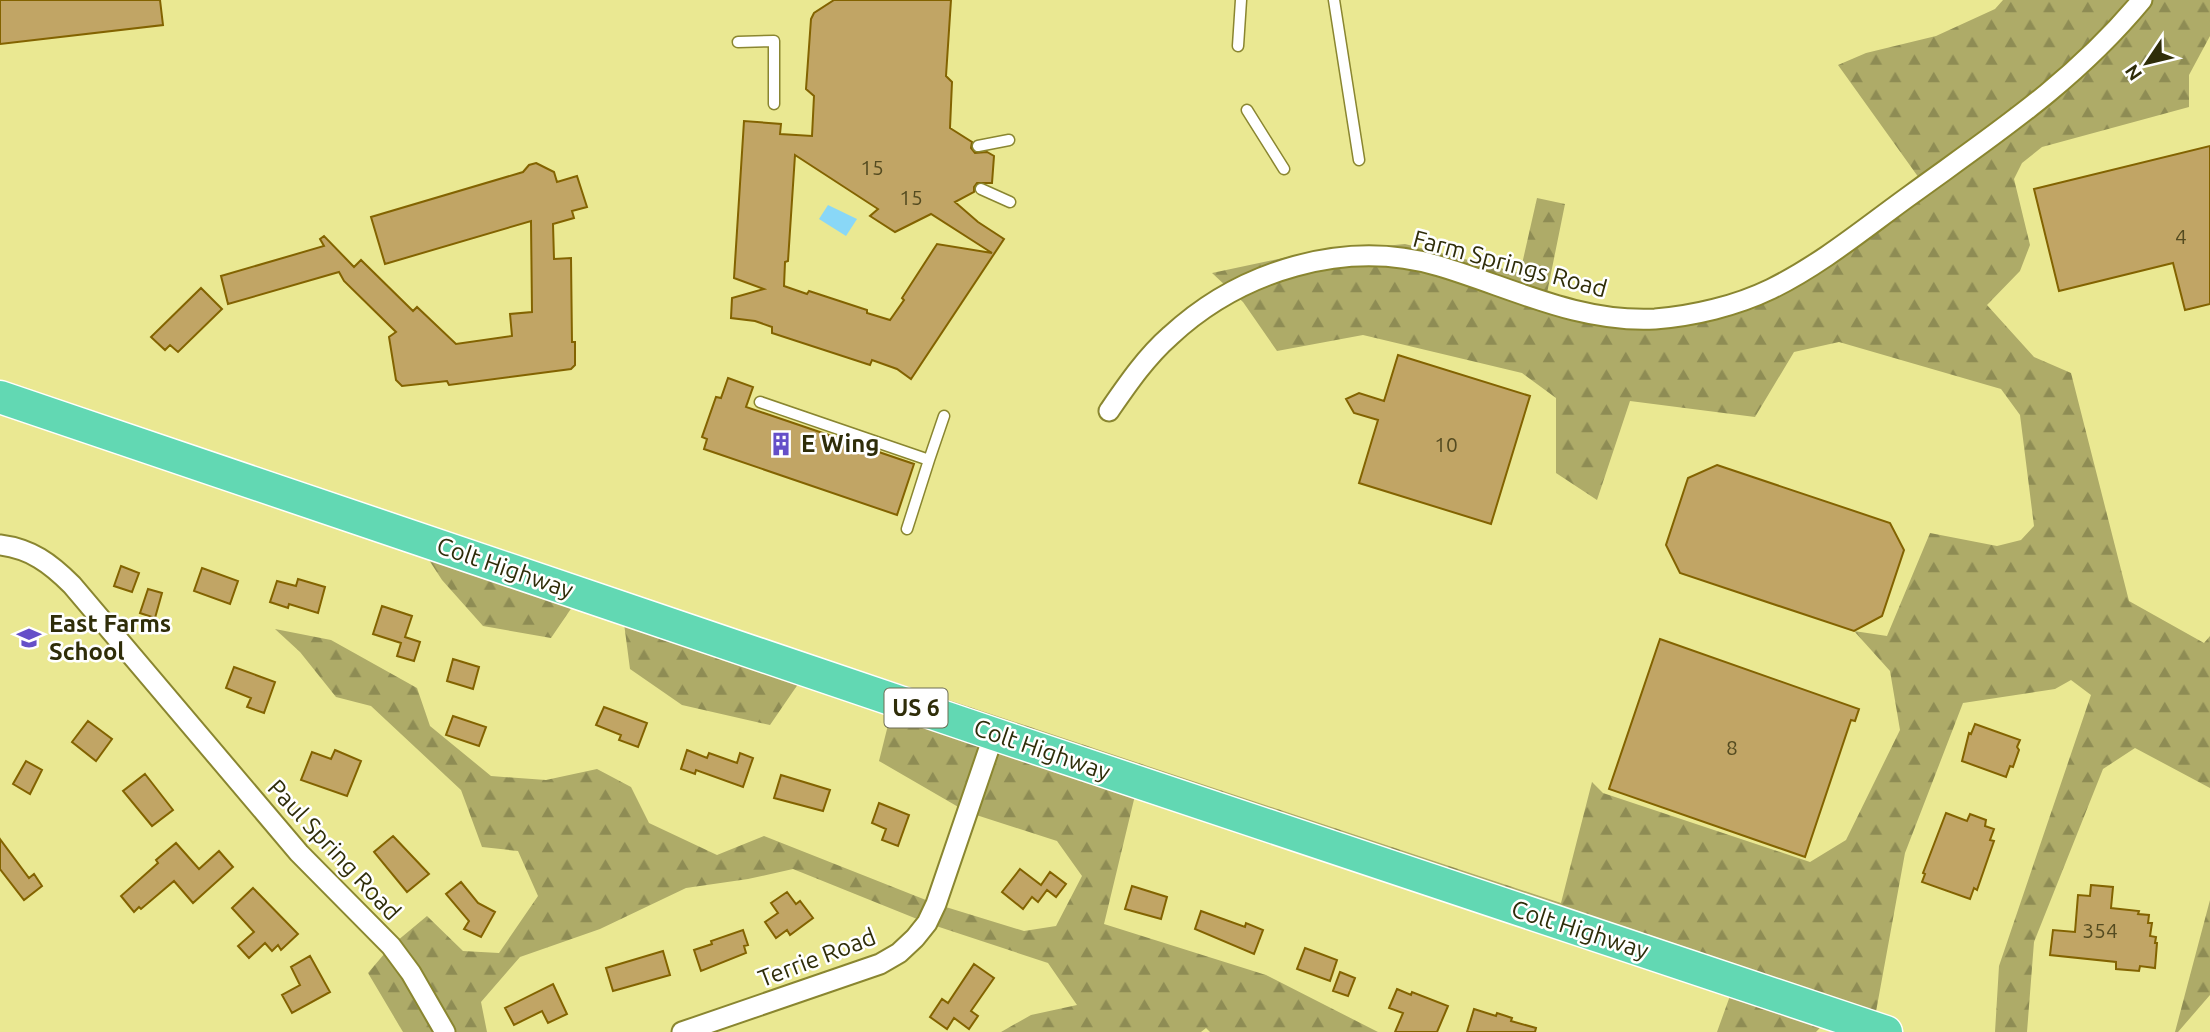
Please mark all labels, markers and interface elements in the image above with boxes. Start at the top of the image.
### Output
north arrow [2112,28,2182,98]
text: N [2120,61,2146,85]
house number: 15 [860,155,884,179]
house number: 15 [899,185,923,209]
house number: 4 [2175,224,2187,248]
street label: Farm Springs Road [1410,225,1610,302]
building icon: E Wing [767,430,795,458]
place label: E Wing [801,430,879,457]
house number: 10 [1434,432,1458,456]
street label: Colt Highway [433,532,577,604]
place label: East Farms School [49,610,171,665]
school or university icon: East Farms School [15,624,43,652]
road number: US 6 [884,688,948,728]
street label: Colt Highway [970,714,1114,786]
house number: 8 [1726,735,1738,759]
street label: Paul Spring Road [262,774,406,925]
street label: Colt Highway [1508,895,1652,965]
house number: 354 [2082,918,2118,942]
street label: Terrie Road [754,923,879,992]

